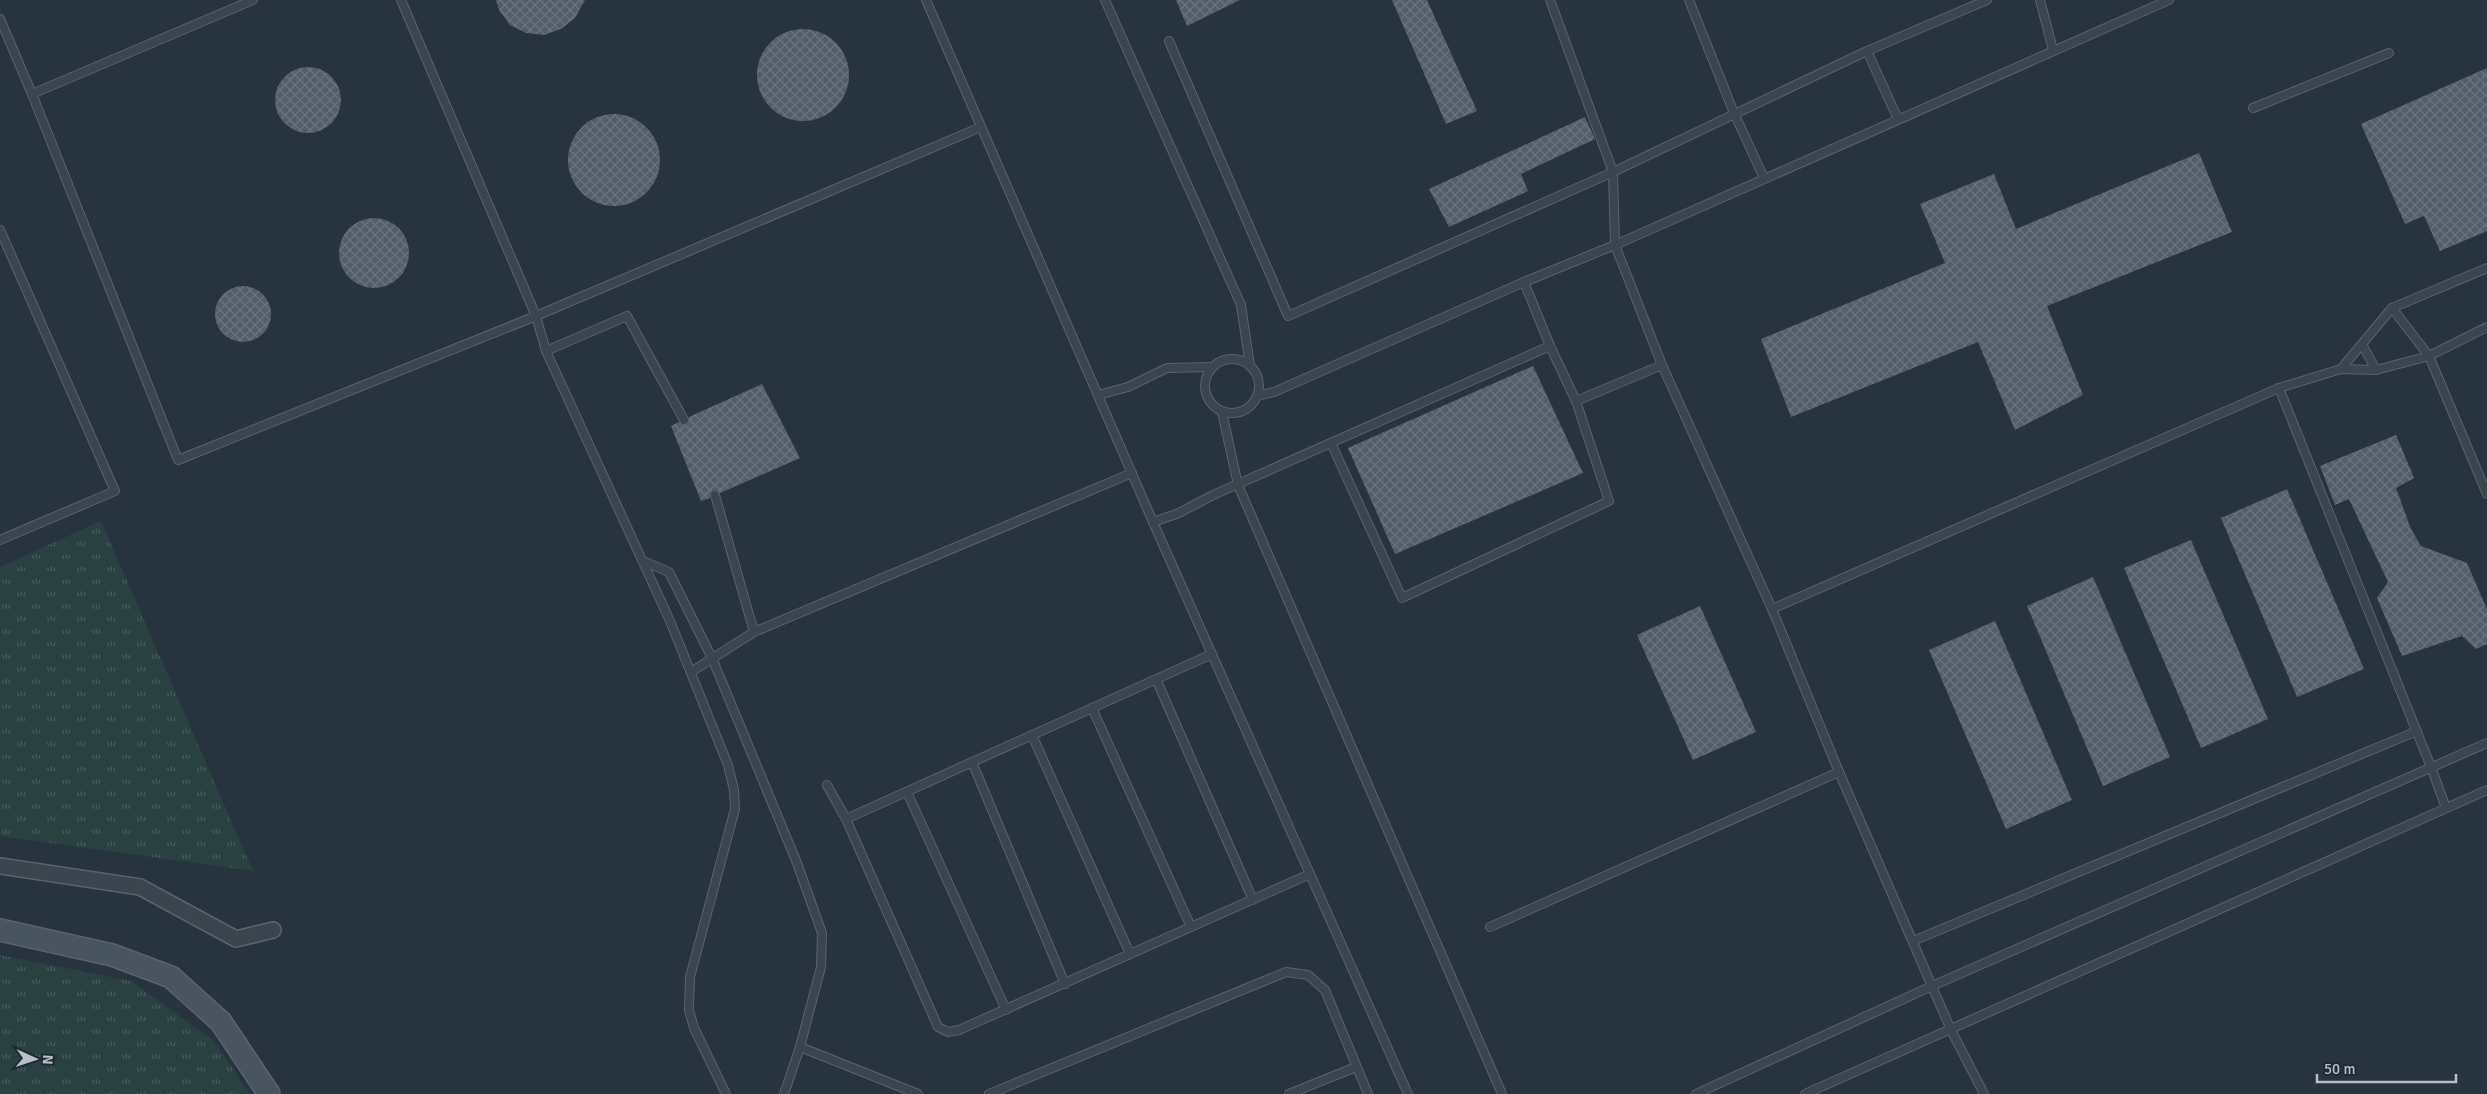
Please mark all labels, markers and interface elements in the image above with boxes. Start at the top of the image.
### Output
north arrow [10,1034,60,1084]
scale bar [2317,1052,2456,1084]
text: N [39,1054,56,1065]
text: 50 m [2324,1060,2355,1078]

